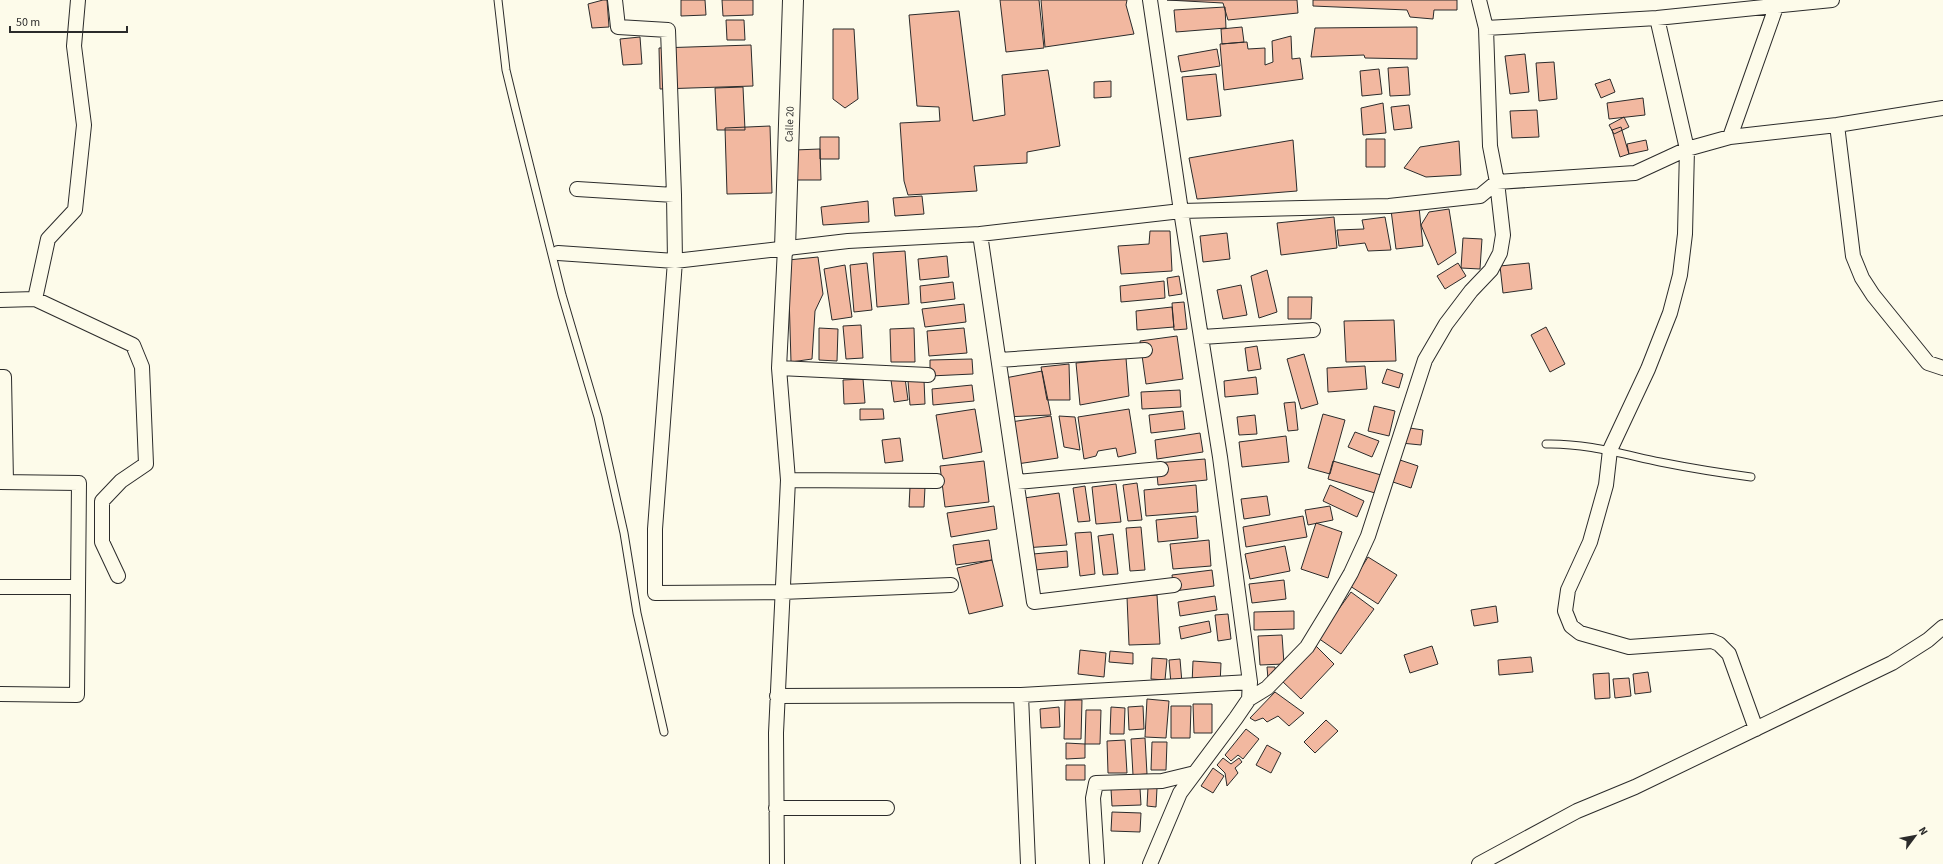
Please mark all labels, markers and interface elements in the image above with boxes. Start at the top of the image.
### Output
scale bar [10,8,127,34]
text: 50 m [16,14,40,31]
street label: Calle 20 [781,106,797,142]
north arrow [1895,816,1935,856]
text: N [1915,824,1931,838]

